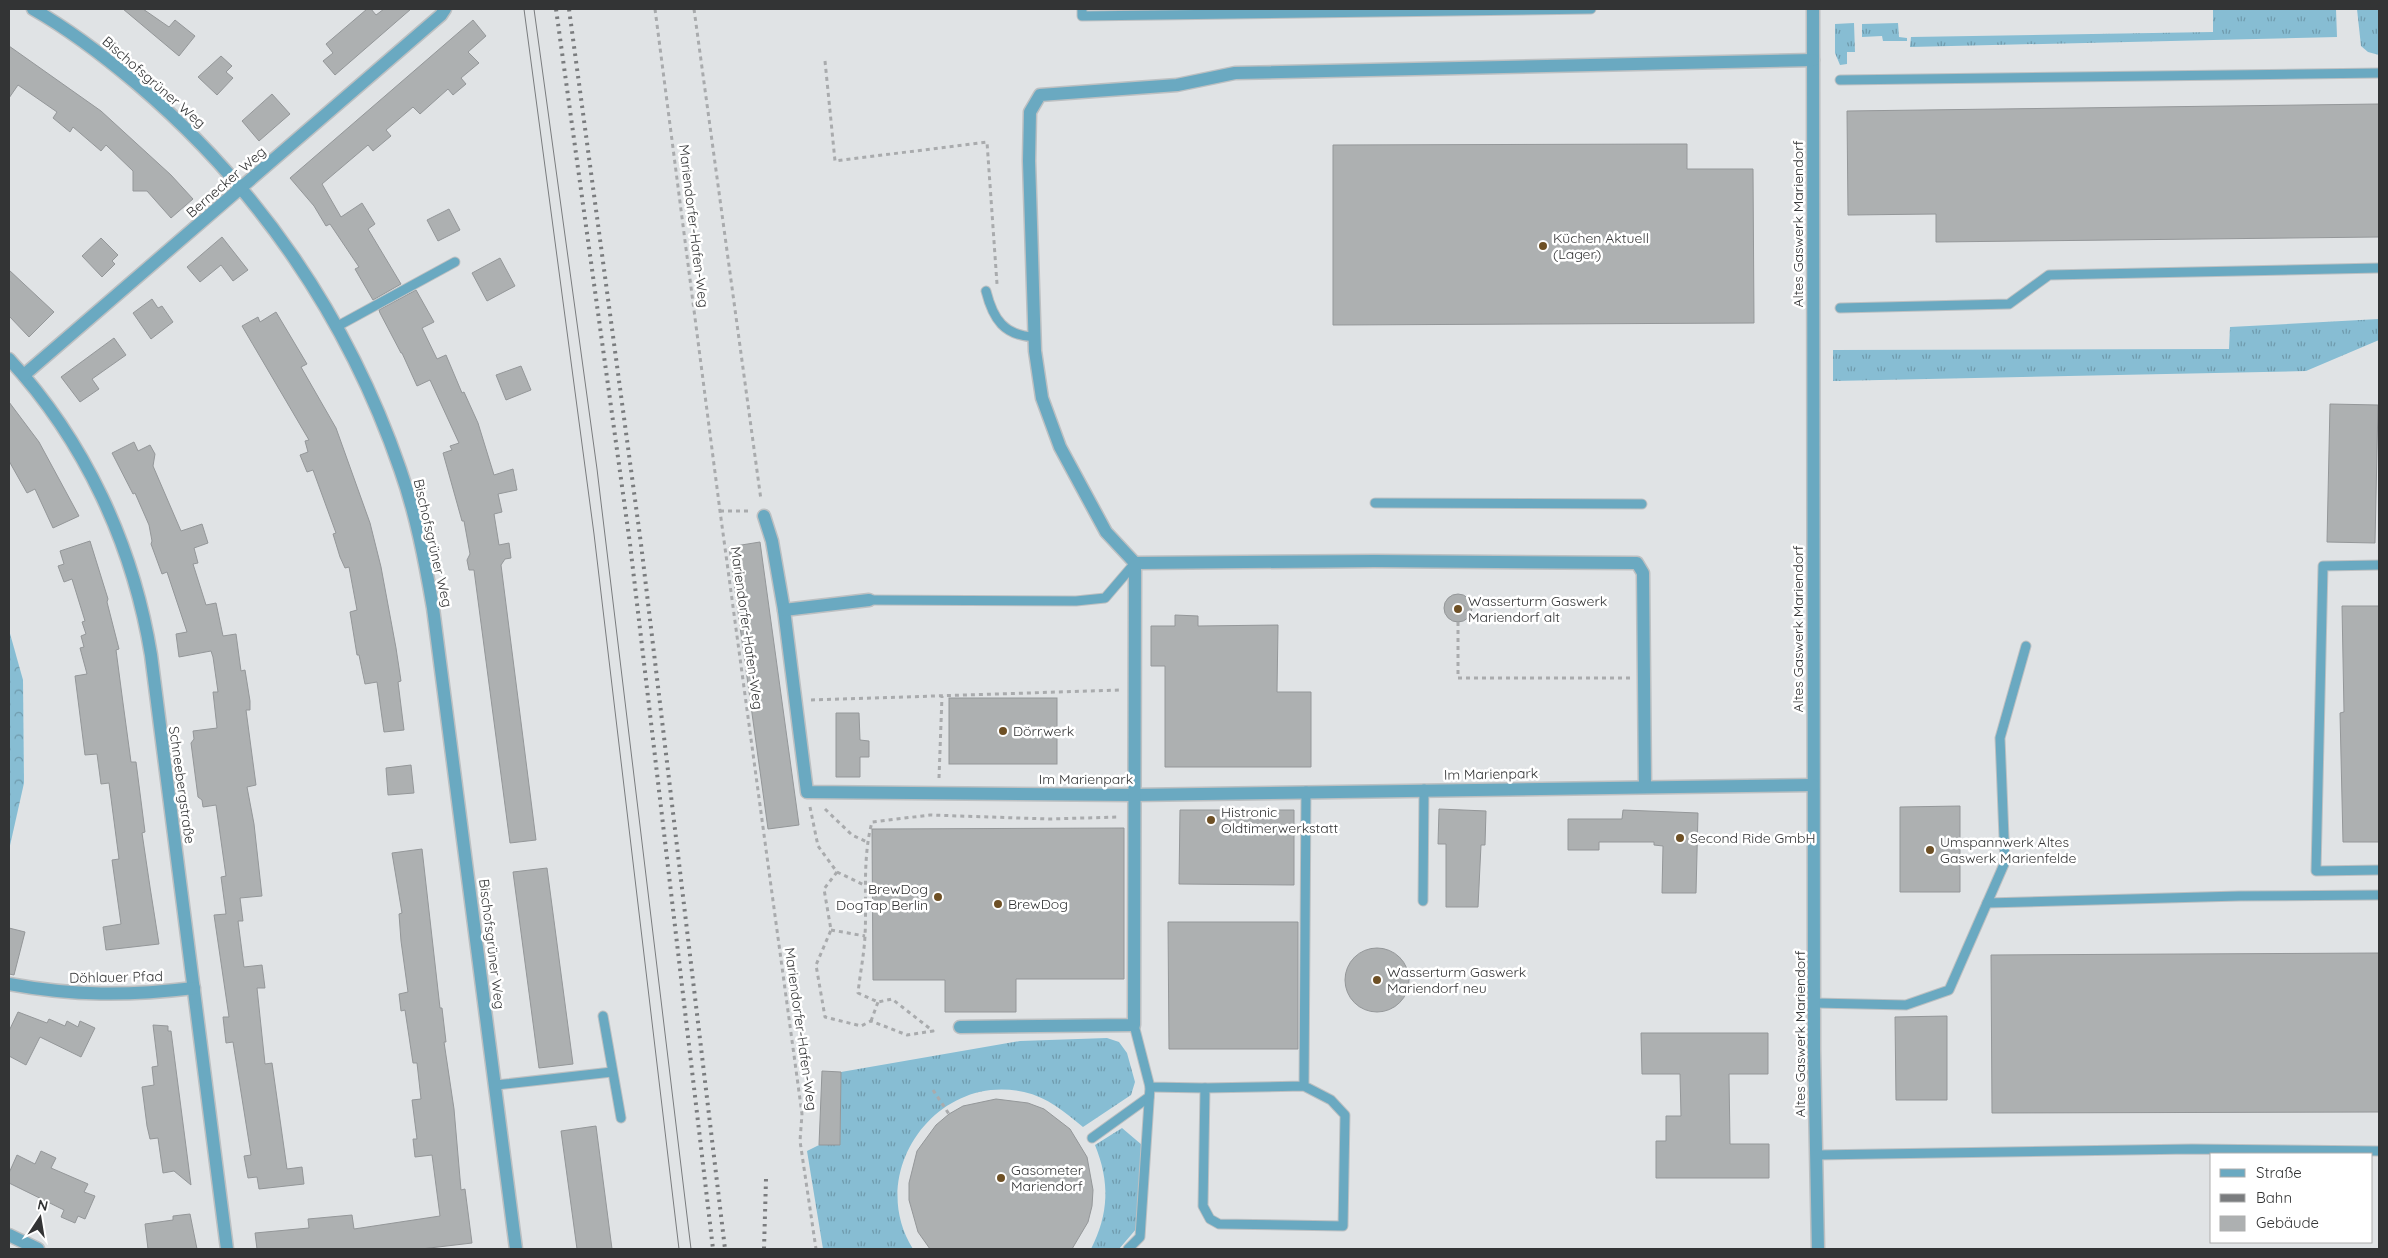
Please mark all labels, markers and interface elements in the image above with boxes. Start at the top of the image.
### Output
street label: Bischofsgrüner Weg [99,32,209,132]
street label: Altes Gaswerk Mariendorf [1789,140,1807,308]
street label: Bernecker Weg [182,142,270,222]
street label: Mariendorfer-Hafen-Weg [675,143,713,309]
place label: Küchen Aktuell (Lager) [1553,229,1649,263]
marker: Küchen Aktuell (Lager) [1537,240,1549,252]
street label: Bischofsgrüner Weg [409,477,457,609]
street label: Mariendorfer-Hafen-Weg [727,545,767,711]
street label: Altes Gaswerk Mariendorf [1789,545,1807,713]
place label: Wasserturm Gaswerk Mariendorf alt [1468,592,1607,626]
marker: Wasserturm Gaswerk Mariendorf alt [1452,603,1464,615]
place label: Dörrwerk [1013,722,1074,740]
street label: Schneebergstraße [165,725,199,845]
marker: Dörrwerk [997,725,1009,737]
street label: Im Marienpark [1444,764,1538,784]
street label: Im Marienpark [1039,770,1133,788]
place label: Histronic Oldtimerwerkstatt [1221,803,1339,837]
marker: Histronic Oldtimerwerkstatt [1205,814,1217,826]
place label: Second Ride GmbH [1690,829,1816,847]
marker: Second Ride GmbH [1674,832,1686,844]
place label: Umspannwerk Altes Gaswerk Marienfelde [1940,833,2077,867]
marker: Umspannwerk Altes Gaswerk Marienfelde [1924,844,1936,856]
street label: Bischofsgrüner Weg [475,878,509,1010]
place label: BrewDog DogTap Berlin [836,880,928,914]
marker: BrewDog DogTap Berlin [932,891,944,903]
place label: BrewDog [1008,895,1068,913]
marker: BrewDog [992,898,1004,910]
street label: Mariendorfer-Hafen-Weg [781,946,821,1112]
street label: Altes Gaswerk Mariendorf [1791,950,1809,1118]
place label: Wasserturm Gaswerk Mariendorf neu [1387,963,1526,997]
street label: Döhlauer Pfad [69,967,163,987]
marker: Wasserturm Gaswerk Mariendorf neu [1371,974,1383,986]
legend [2210,1153,2373,1243]
place label: Gasometer Mariendorf [1011,1161,1084,1195]
text: Straße [2256,1163,2302,1182]
marker: Gasometer Mariendorf [995,1172,1007,1184]
text: Bahn [2256,1188,2292,1207]
north arrow [15,1193,65,1243]
text: N [36,1195,50,1215]
text: Gebäude [2256,1213,2319,1232]

